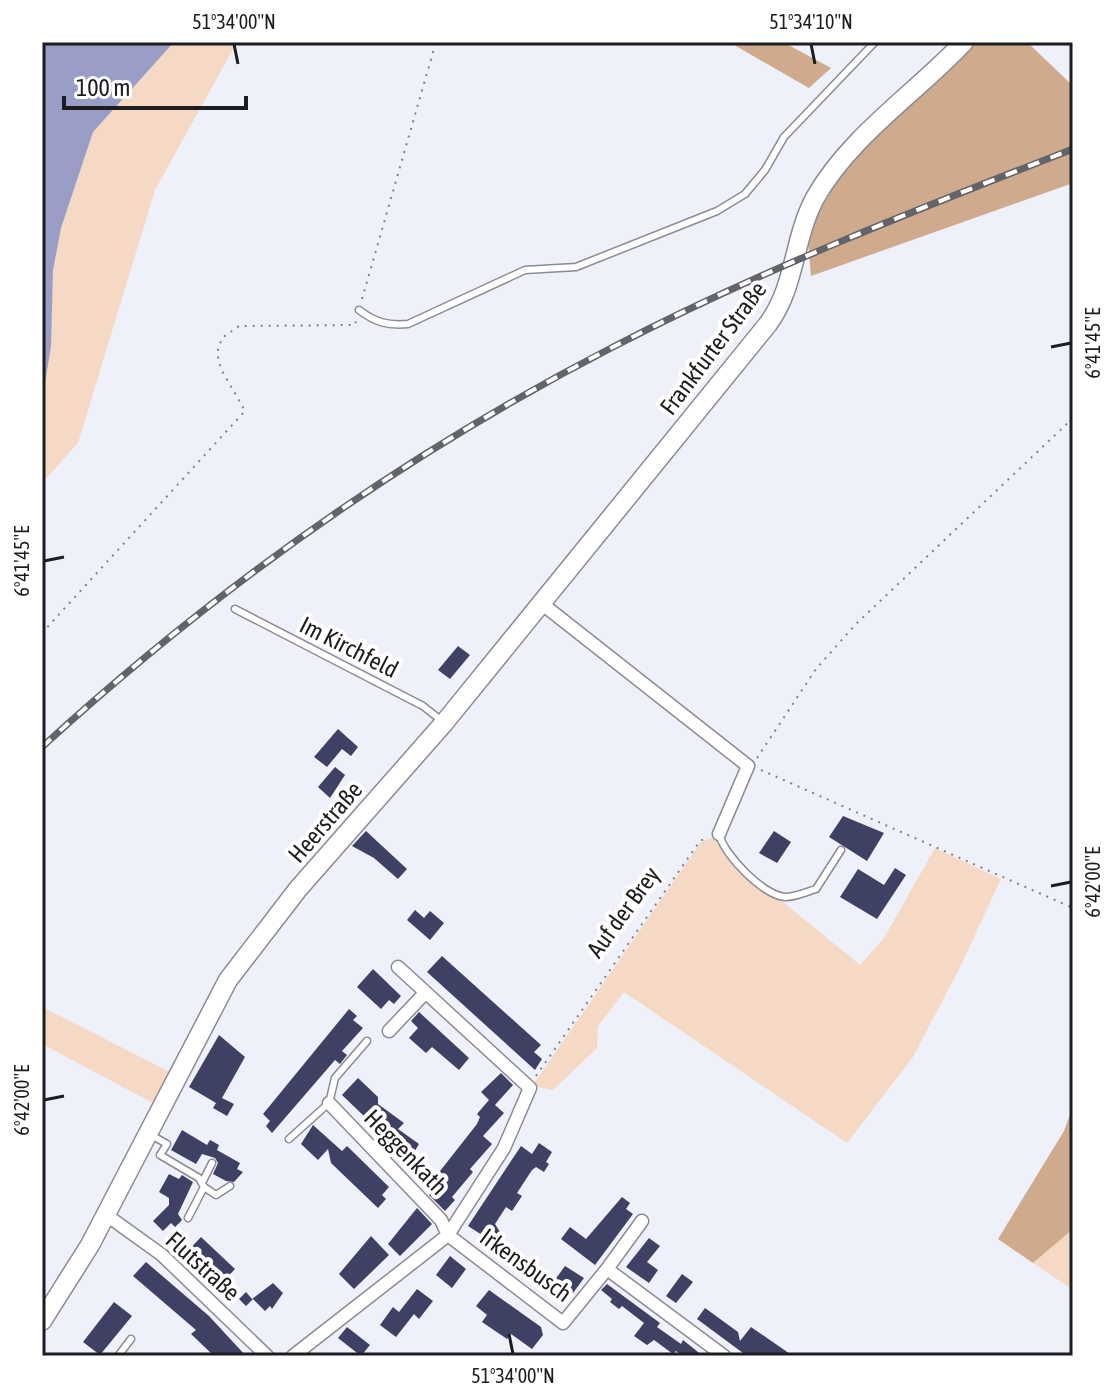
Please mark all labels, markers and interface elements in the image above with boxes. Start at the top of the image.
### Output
text: 51°34'00"N [192,10,276,33]
text: 51°34'10"N [769,10,853,33]
scale bar [64,60,246,110]
text: 100 m [76,74,130,101]
street label: Frankfurter Straße [654,276,772,420]
text: 6°41'45"E [1081,307,1104,378]
text: 6°41'45"E [10,525,33,596]
street label: Im Kirchfeld [295,611,403,683]
street label: Heerstraße [283,776,367,868]
text: 6°42'00"E [1081,846,1104,917]
street label: Auf der Brey [581,862,665,962]
text: 6°42'00"E [10,1064,33,1135]
street label: Heggenkath [359,1104,453,1200]
street label: Irkensbusch [475,1223,577,1307]
street label: Flutstraße [161,1226,245,1306]
text: 51°34'00"N [471,1364,555,1387]

